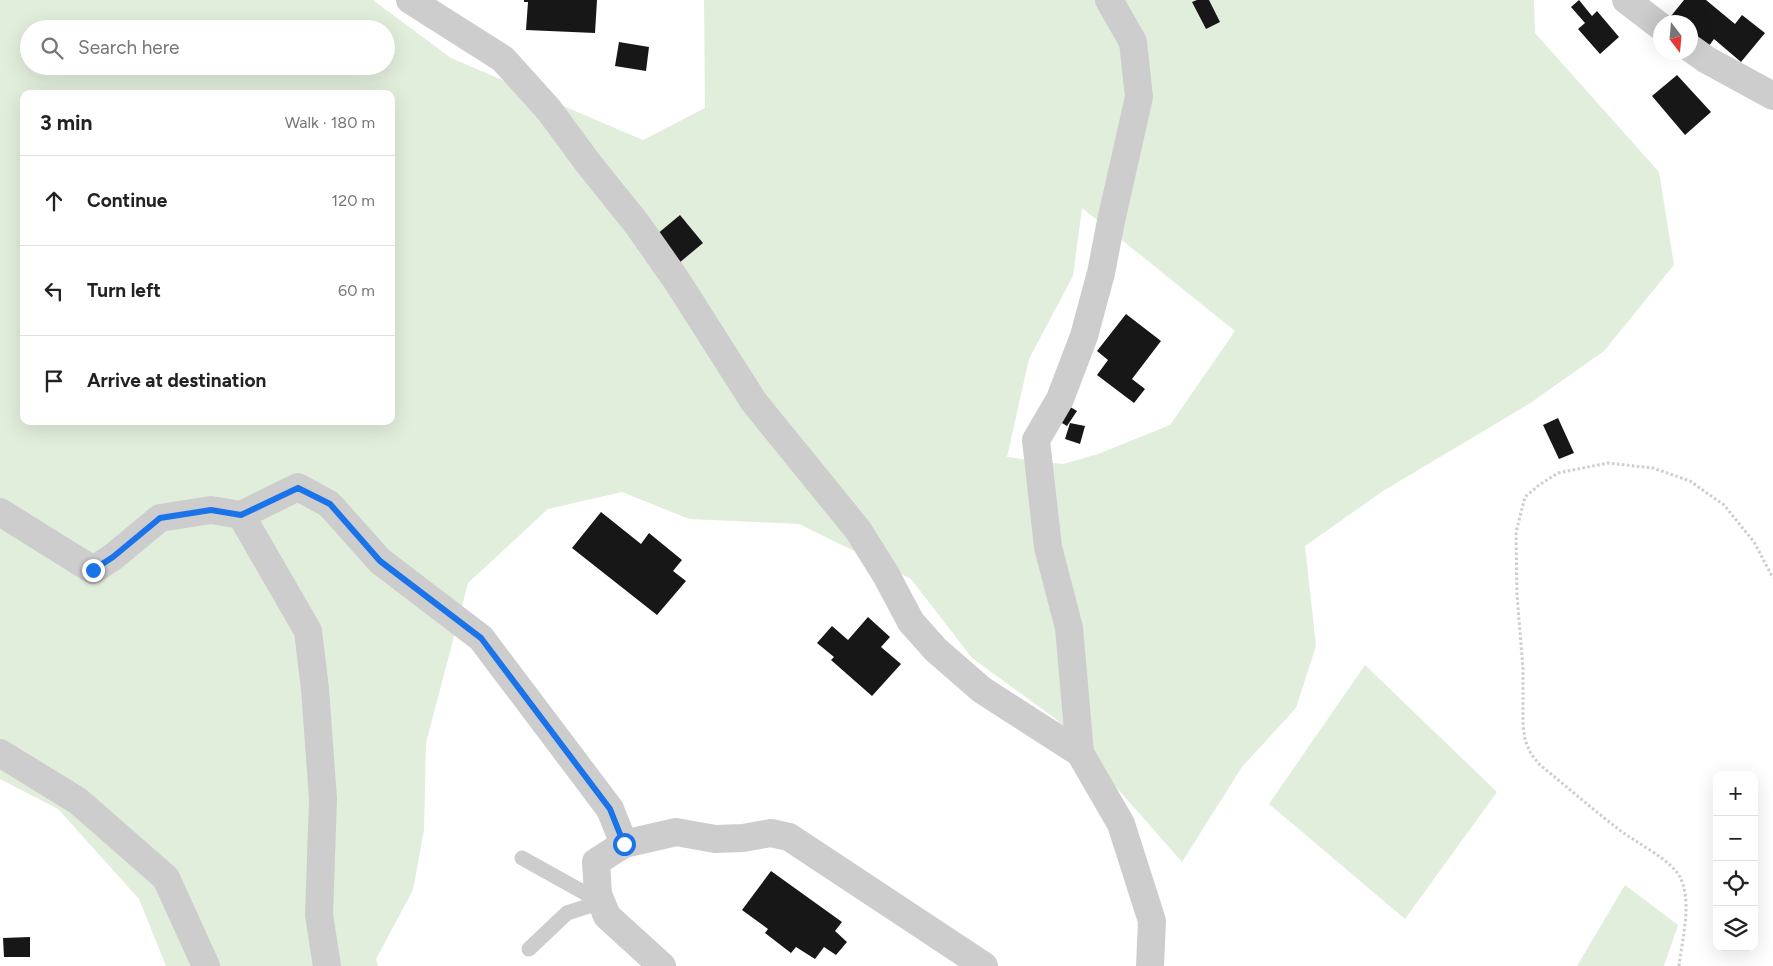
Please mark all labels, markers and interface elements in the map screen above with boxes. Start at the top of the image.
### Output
north arrow [1653,15,1698,60]
search box [20,20,395,75]
icon: search [38,34,66,62]
text: Search here [78,36,180,59]
text: 3 min [40,110,92,135]
text: Walk · 180 m [285,113,375,132]
icon: ahead [40,187,68,215]
text: Continue [87,189,167,212]
text: 120 m [332,191,375,210]
icon: left [40,277,68,305]
text: Turn left [87,279,161,302]
text: 60 m [338,281,375,300]
icon: arrive [40,367,68,395]
text: Arrive at destination [87,369,266,392]
route end [82,559,105,582]
map controls [1713,771,1758,951]
button: + [1713,771,1758,816]
button: − [1713,816,1758,861]
route start [613,833,636,856]
button: locate [1713,861,1758,906]
button: layers [1713,906,1758,951]

